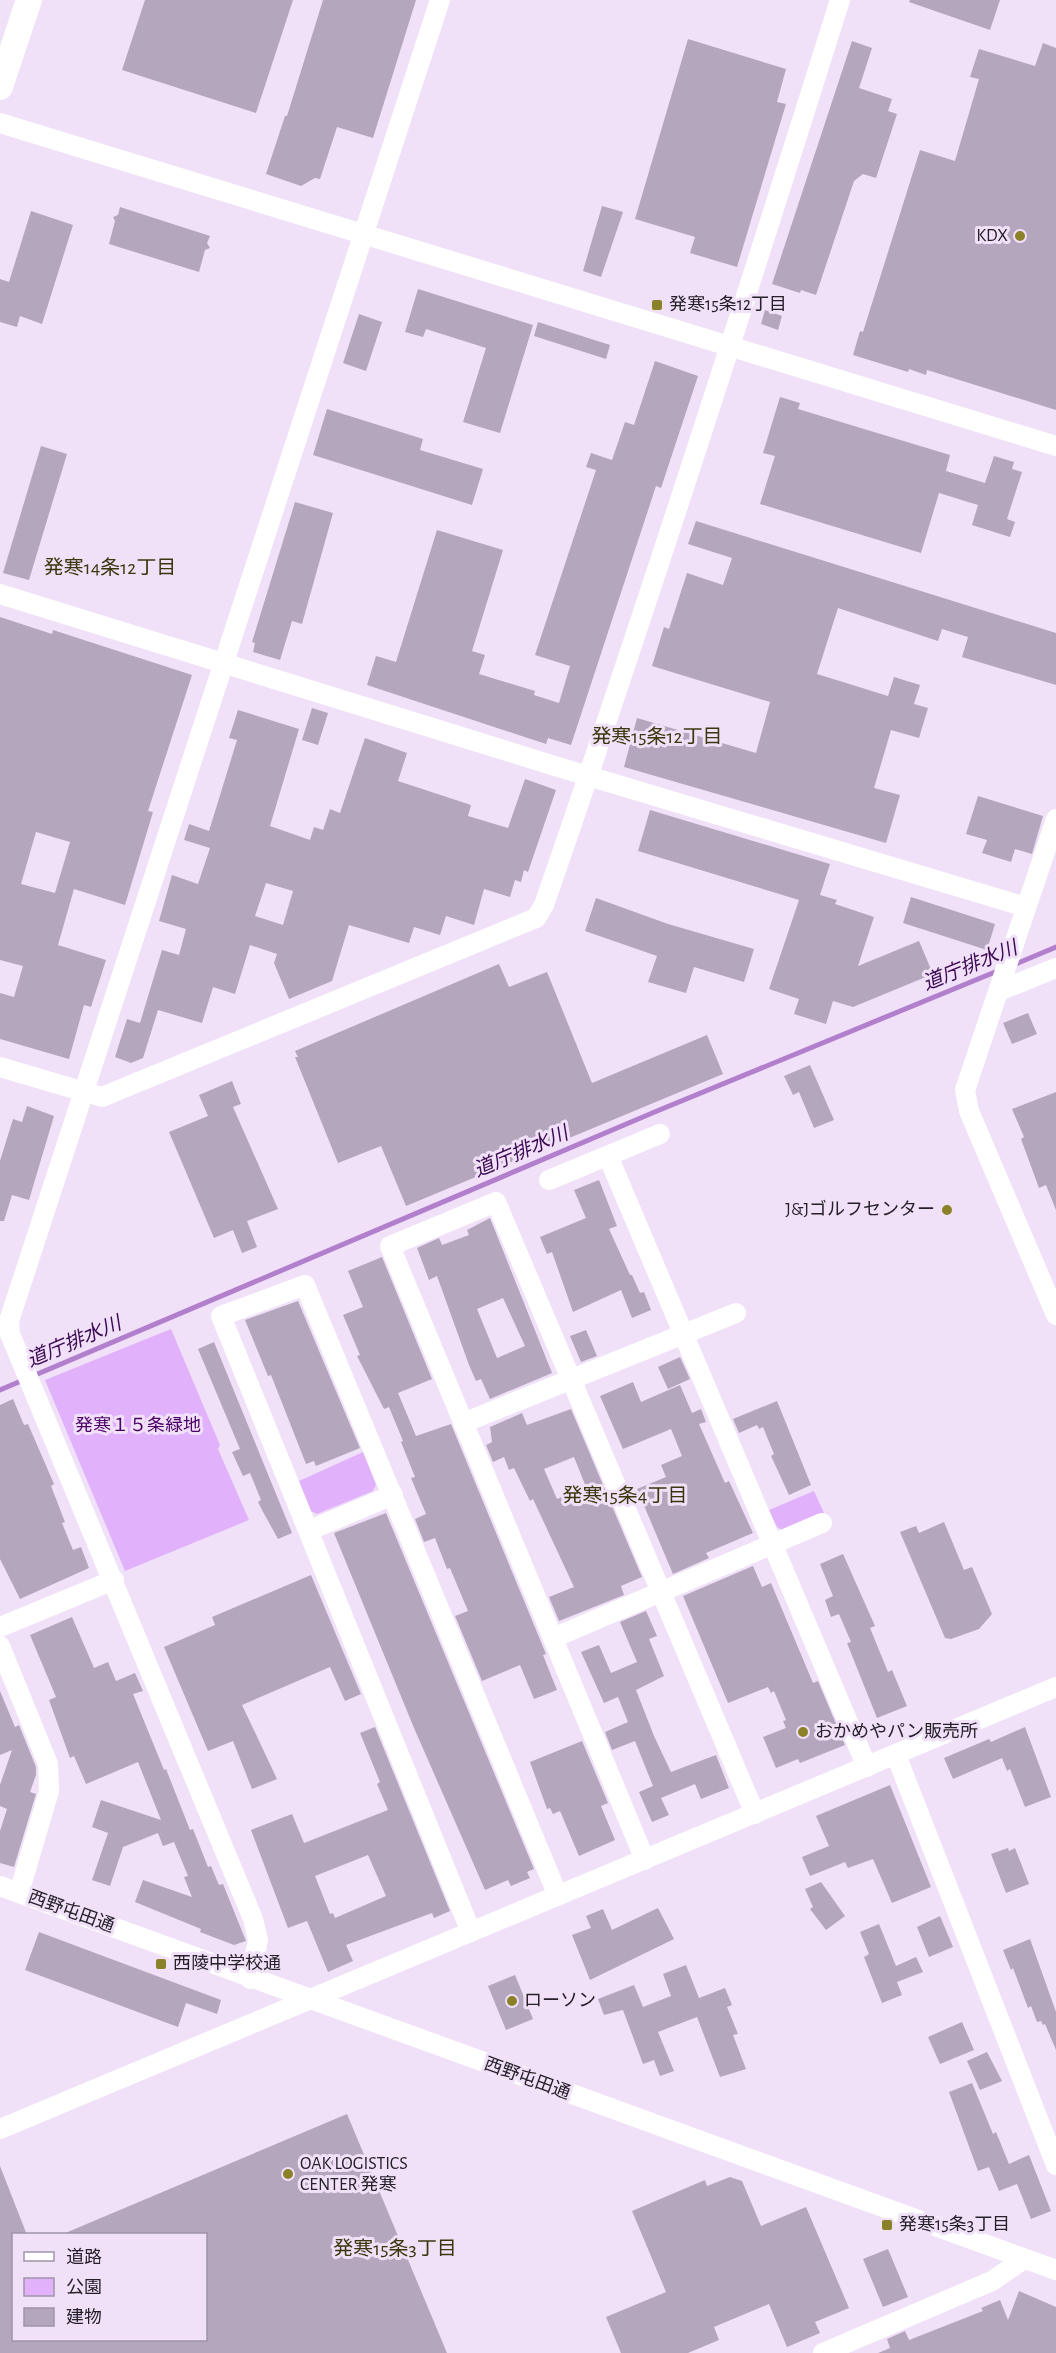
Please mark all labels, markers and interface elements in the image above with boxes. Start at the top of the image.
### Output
place label: KDX [976,227,1008,245]
marker: KDX [1013,229,1027,243]
place label: 発寒15条12丁目 [669,295,787,314]
marker: 発寒15条12丁目 [650,298,664,312]
district label: 発寒14条12丁目 [44,557,176,578]
district label: 発寒15条12丁目 [591,726,723,747]
water label: 道庁排水川 [920,936,1022,994]
water label: 道庁排水川 [471,1122,573,1181]
place label: J&Jゴルフセンター [785,1199,935,1219]
marker: J&Jゴルフセンター [940,1203,954,1217]
water label: 道庁排水川 [24,1312,126,1371]
park label: 発寒１５条緑地 [75,1416,201,1435]
district label: 発寒15条4丁目 [563,1485,687,1506]
place label: おかめやパン販売所 [815,1722,978,1741]
marker: おかめやパン販売所 [796,1725,810,1739]
street label: 西野屯田通 [26,1887,117,1936]
place label: 西陵中学校通 [173,1953,281,1973]
marker: 西陵中学校通 [154,1957,168,1971]
place label: ローソン [524,1992,596,2010]
marker: ローソン [505,1994,519,2008]
street label: 西野屯田通 [482,2054,573,2103]
place label: OAK LOGISTICS CENTER 発寒 [300,2155,408,2194]
marker: OAK LOGISTICS CENTER 発寒 [281,2167,295,2181]
place label: 発寒15条3丁目 [899,2215,1010,2234]
marker: 発寒15条3丁目 [880,2218,894,2232]
legend [12,2233,207,2341]
district label: 発寒15条3丁目 [333,2238,457,2259]
text: 道路 [66,2247,102,2267]
text: 公園 [66,2278,102,2297]
text: 建物 [66,2307,102,2327]

